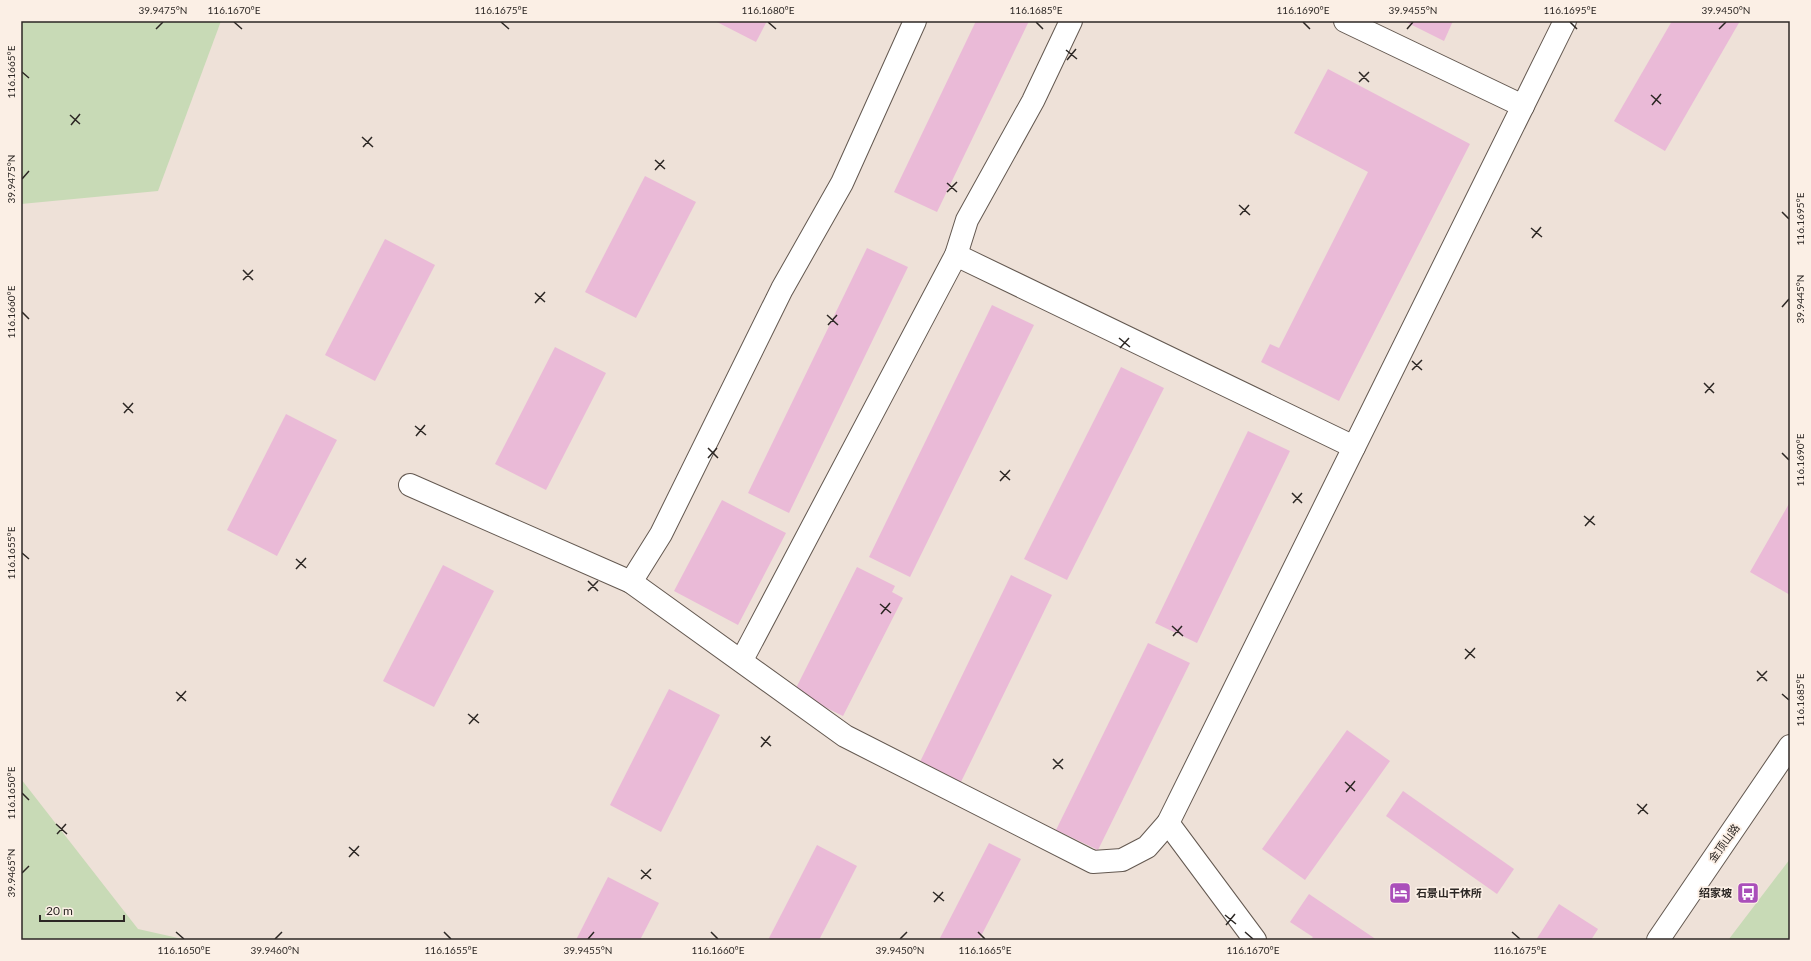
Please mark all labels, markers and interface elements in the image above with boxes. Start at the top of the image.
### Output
text: 39.9475°N [139,4,187,16]
text: 116.1670°E [208,4,261,16]
text: 116.1675°E [475,4,528,16]
text: 116.1680°E [742,4,795,16]
text: 116.1685°E [1010,4,1063,16]
text: 116.1690°E [1277,4,1330,16]
text: 39.9455°N [1389,4,1437,16]
text: 116.1695°E [1544,4,1597,16]
text: 39.9450°N [1702,4,1750,16]
text: 116.1665°E [5,45,17,98]
text: 39.9475°N [5,155,17,203]
text: 116.1695°E [1794,192,1806,245]
text: 39.9445°N [1794,275,1806,323]
text: 116.1660°E [5,285,17,338]
text: 116.1690°E [1794,433,1806,486]
text: 116.1655°E [5,526,17,579]
text: 116.1685°E [1794,673,1806,726]
text: 116.1650°E [5,766,17,819]
street label: 金顶山路 [1705,821,1742,864]
text: 39.9465°N [5,849,17,897]
hotel icon: 石景山干休所 [1387,880,1413,906]
bus stop icon: 绍家坡 [1735,880,1761,906]
place label: 石景山干休所 [1416,886,1482,899]
place label: 绍家坡 [1699,886,1732,899]
scale bar [40,897,124,923]
text: 20 m [46,903,73,918]
text: 116.1650°E [158,944,211,956]
text: 39.9460°N [251,944,299,956]
text: 116.1655°E [425,944,478,956]
text: 39.9455°N [564,944,612,956]
text: 116.1660°E [692,944,745,956]
text: 39.9450°N [876,944,924,956]
text: 116.1665°E [959,944,1012,956]
text: 116.1670°E [1227,944,1280,956]
text: 116.1675°E [1494,944,1547,956]

